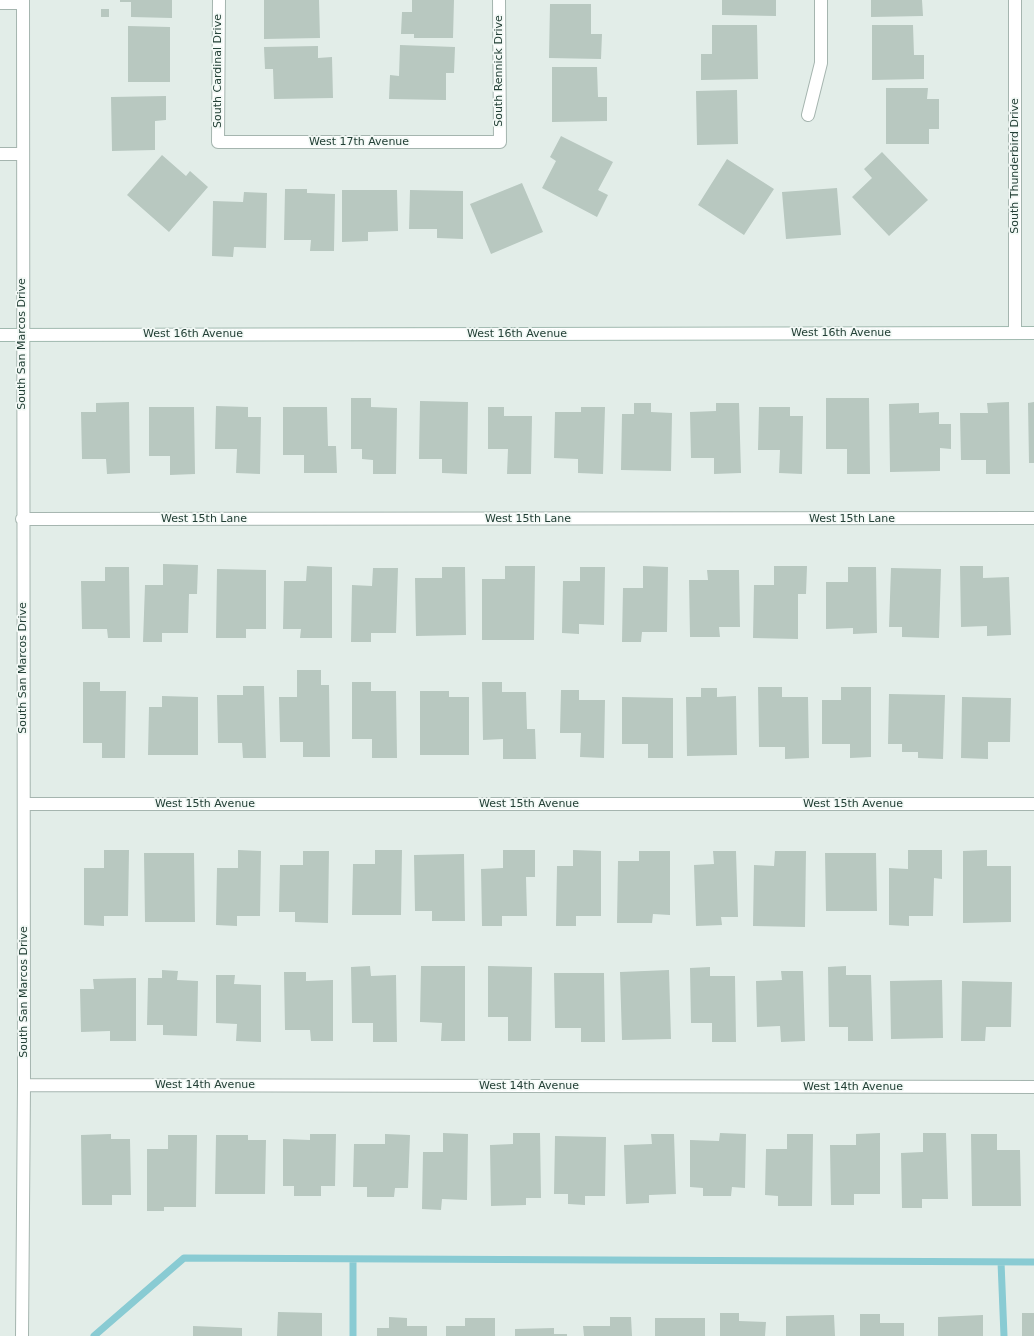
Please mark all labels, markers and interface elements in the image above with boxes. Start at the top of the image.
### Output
street label: South Cardinal Drive [211,14,225,128]
street label: South Rennick Drive [492,15,506,127]
street label: South Thunderbird Drive [1008,98,1022,234]
street label: West 17th Avenue [309,135,409,149]
street label: South San Marcos Drive [15,278,29,410]
street label: West 16th Avenue [791,326,891,340]
street label: West 16th Avenue [143,327,243,341]
street label: West 16th Avenue [467,327,567,341]
street label: West 15th Lane [161,512,247,526]
street label: West 15th Lane [485,512,571,526]
street label: West 15th Lane [809,512,895,526]
street label: South San Marcos Drive [16,602,30,734]
street label: West 15th Avenue [155,797,255,811]
street label: West 15th Avenue [479,797,579,811]
street label: West 15th Avenue [803,797,903,811]
street label: South San Marcos Drive [17,926,31,1058]
street label: West 14th Avenue [155,1078,255,1092]
street label: West 14th Avenue [479,1079,579,1093]
street label: West 14th Avenue [803,1080,903,1094]

